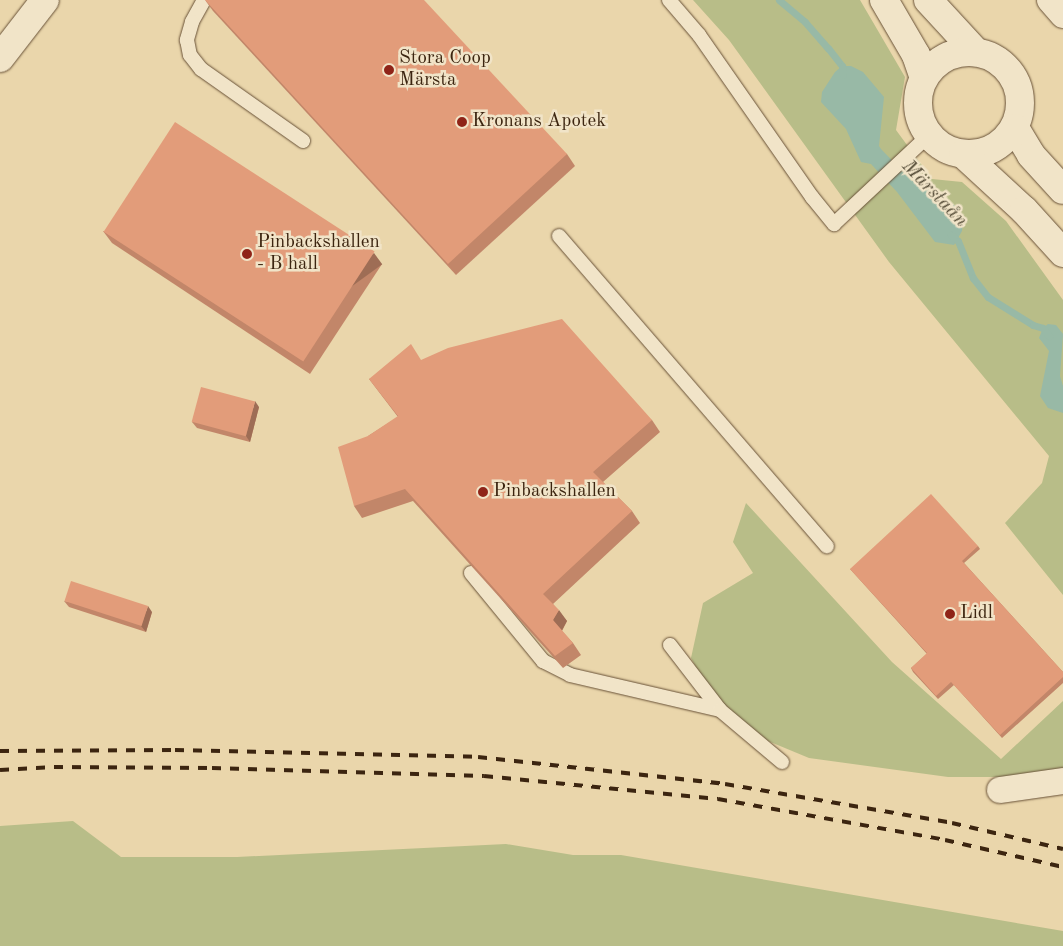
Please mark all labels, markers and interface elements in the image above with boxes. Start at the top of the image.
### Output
place label: Stora Coop Märsta [399,48,491,92]
marker: Stora Coop Märsta [383,64,395,76]
place label: Kronans Apotek [472,111,606,133]
marker: Kronans Apotek [456,116,468,128]
water label: Märstaån [896,155,972,233]
place label: Pinbackshallen - B hall [257,232,380,276]
marker: Pinbackshallen - B hall [241,248,253,260]
place label: Pinbackshallen [493,481,616,503]
marker: Pinbackshallen [477,486,489,498]
place label: Lidl [960,603,993,625]
marker: Lidl [944,608,956,620]

